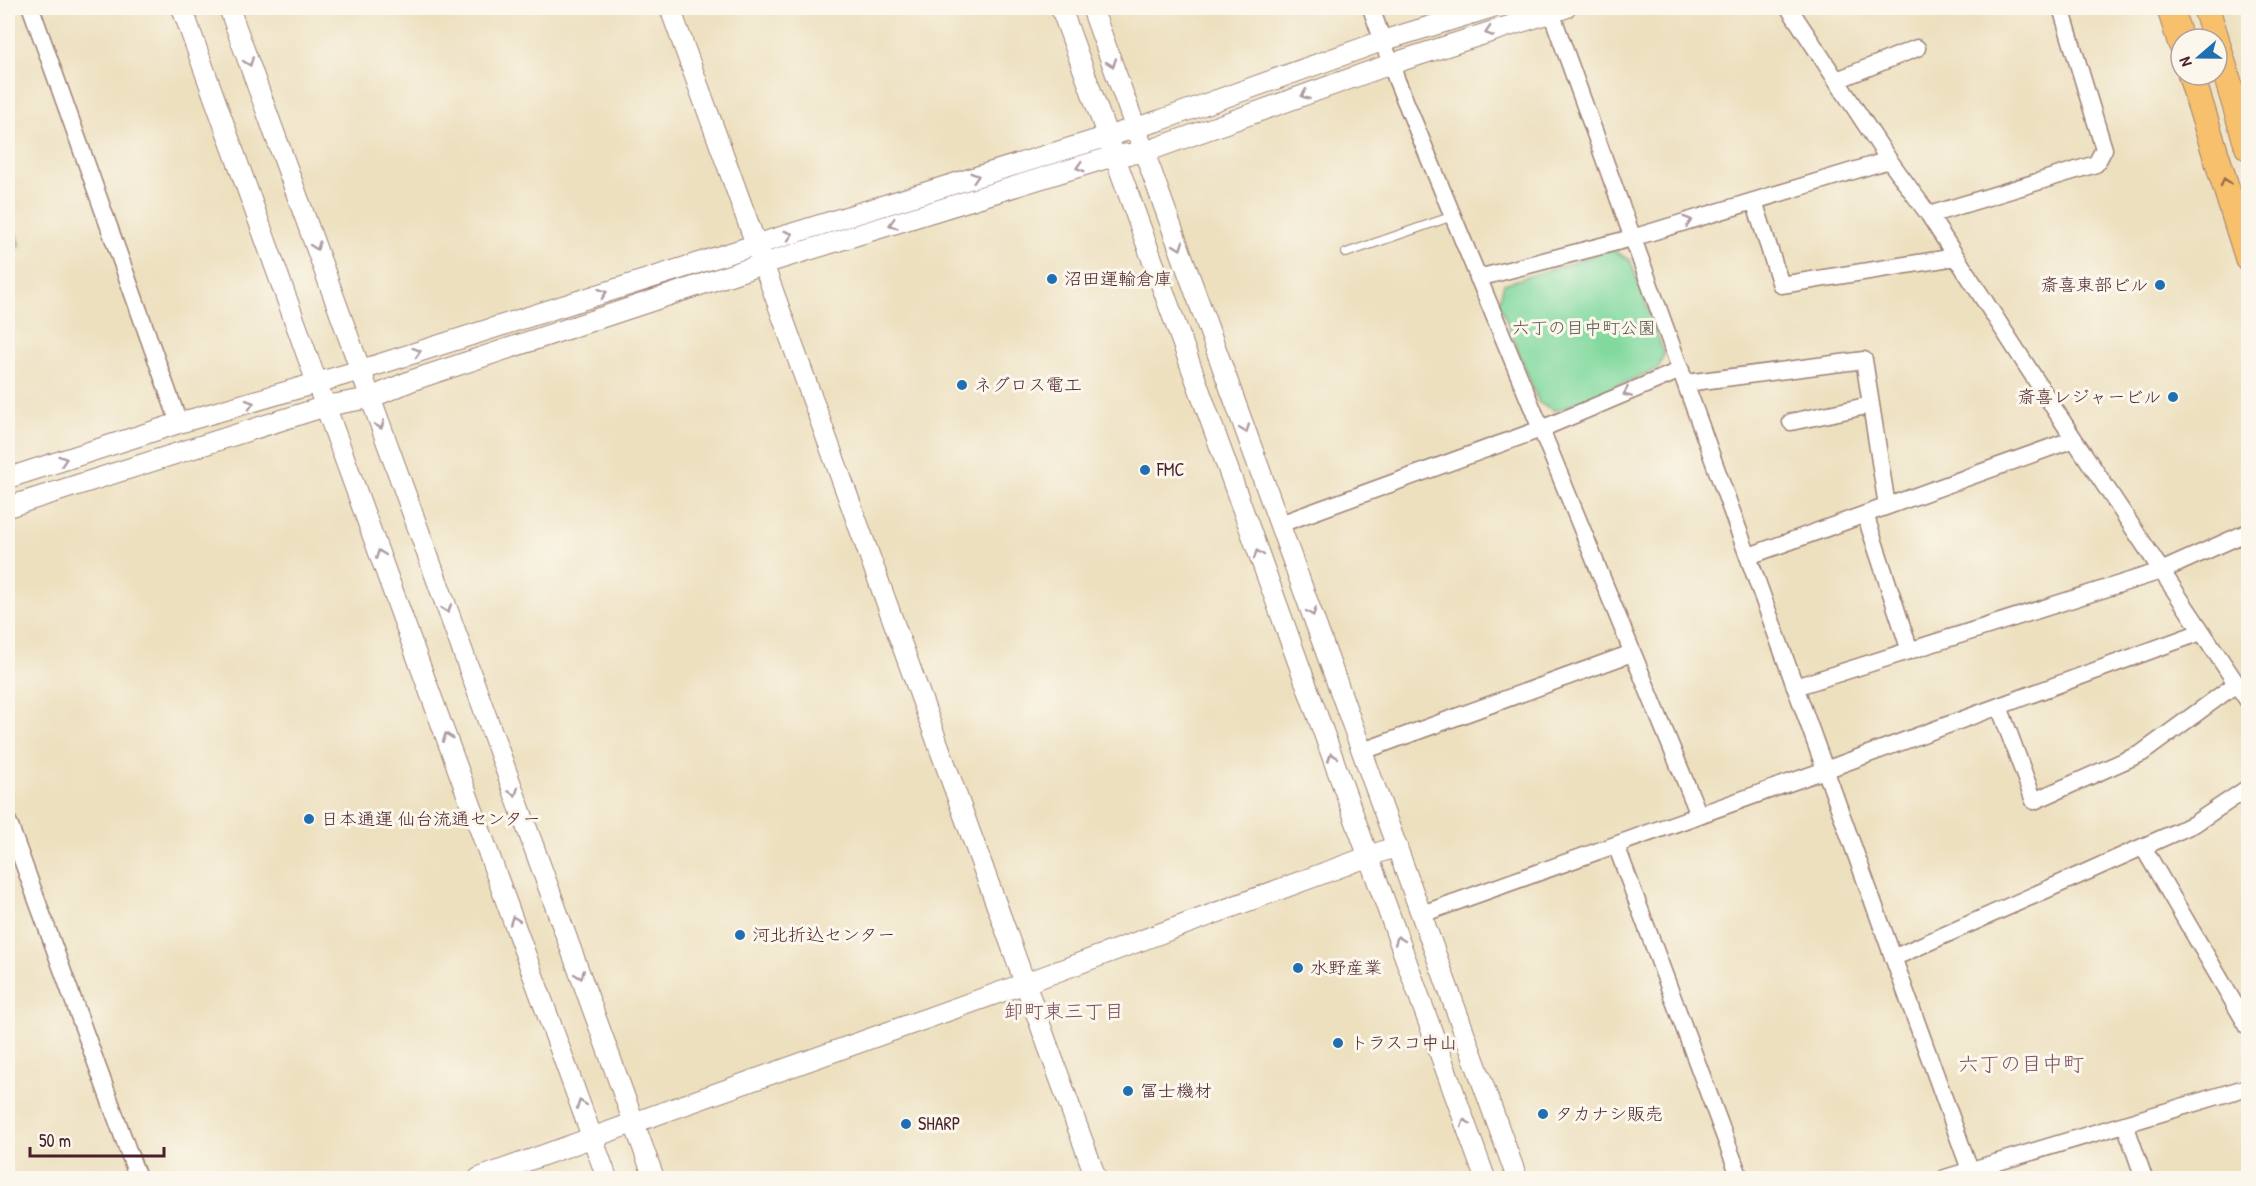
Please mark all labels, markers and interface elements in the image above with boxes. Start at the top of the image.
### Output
one-way arrow [1484,25,1495,37]
north arrow [2169,27,2229,87]
text: N [2173,54,2197,70]
one-way arrow [242,57,255,67]
one-way arrow [1104,57,1117,67]
one-way arrow [1300,88,1311,101]
one-way arrow [1075,160,1086,172]
one-way arrow [969,172,980,184]
one-way arrow [2220,177,2232,188]
one-way arrow [1682,216,1693,228]
one-way arrow [888,217,899,229]
one-way arrow [783,229,793,242]
one-way arrow [308,240,321,251]
one-way arrow [1171,240,1184,250]
place label: 沼田運輸倉庫 [1064,266,1172,291]
marker: 沼田運輸倉庫 [1045,272,1059,286]
place label: 斎喜東部ビル [2040,272,2148,297]
marker: 斎喜東部ビル [2153,278,2167,292]
one-way arrow [597,288,608,301]
park label: 六丁の目中町公園 [1512,315,1656,340]
one-way arrow [411,347,422,360]
place label: ネグロス電工 [974,372,1082,397]
marker: ネグロス電工 [955,378,969,392]
place label: 斎喜レジャービル [2017,384,2161,409]
one-way arrow [1622,386,1633,398]
marker: 斎喜レジャービル [2166,390,2180,404]
one-way arrow [245,398,255,411]
one-way arrow [373,419,386,430]
one-way arrow [1238,423,1251,434]
one-way arrow [57,455,68,468]
place label: FMC [1156,457,1184,482]
marker: FMC [1138,463,1152,477]
one-way arrow [374,549,387,560]
one-way arrow [1253,549,1266,560]
one-way arrow [440,603,452,614]
one-way arrow [1305,606,1317,617]
one-way arrow [441,732,454,743]
one-way arrow [1326,752,1339,763]
one-way arrow [506,786,519,797]
place label: 日本通運 仙台流通センター [321,806,540,831]
marker: 日本通運 仙台流通センター [302,812,316,826]
one-way arrow [508,916,521,926]
place label: 河北折込センター [752,922,895,947]
marker: 河北折込センター [733,928,747,942]
one-way arrow [1394,935,1407,946]
place label: 水野産業 [1310,955,1382,980]
marker: 水野産業 [1291,961,1305,975]
one-way arrow [573,969,586,980]
district label: 卸町東三丁目 [1004,997,1124,1024]
place label: トラスコ中山 [1350,1030,1457,1055]
marker: トラスコ中山 [1331,1036,1345,1050]
district label: 六丁の目中町 [1958,1049,2084,1078]
place label: 冨士機材 [1140,1078,1212,1103]
marker: 冨士機材 [1121,1084,1135,1098]
one-way arrow [575,1099,588,1109]
place label: タカナシ販売 [1555,1101,1663,1126]
marker: タカナシ販売 [1536,1107,1550,1121]
place label: SHARP [918,1111,960,1136]
marker: SHARP [899,1117,913,1131]
one-way arrow [1460,1119,1473,1129]
scale bar [30,1120,164,1158]
text: 50 m [39,1128,71,1153]

